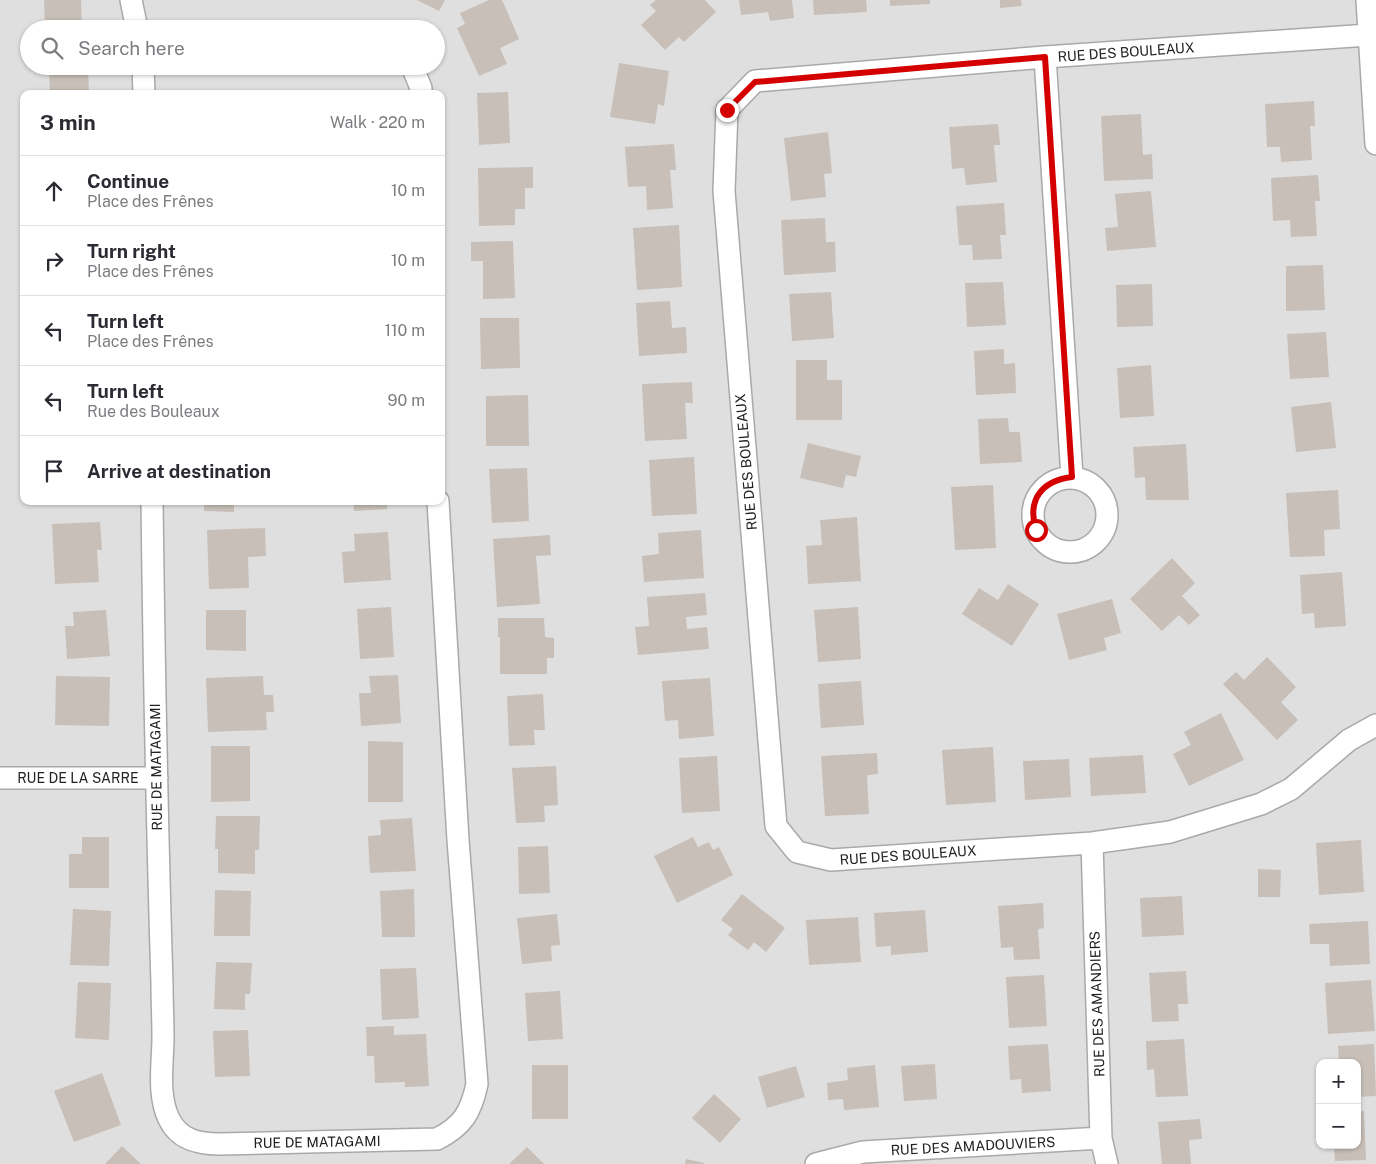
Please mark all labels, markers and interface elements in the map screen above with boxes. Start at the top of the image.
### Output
search box [20,20,445,75]
icon: search [38,34,66,62]
text: Search here [78,37,185,59]
street label: RUE DES BOULEAUX [1057,39,1195,65]
route end [716,99,739,122]
text: 3 min [40,110,96,135]
text: Walk · 220 m [330,113,425,132]
text: Continue [87,170,169,192]
icon: ahead [40,177,68,205]
text: 10 m [391,181,425,200]
text: Place des Frênes [87,192,214,211]
text: Turn right [87,240,176,262]
icon: right [40,247,68,275]
text: 10 m [391,251,425,270]
text: Place des Frênes [87,262,214,281]
text: Turn left [87,310,164,332]
icon: left [40,317,68,345]
text: 110 m [384,321,425,340]
text: Place des Frênes [87,332,214,351]
text: Turn left [87,380,164,402]
icon: left [40,387,68,415]
text: 90 m [388,391,425,410]
street label: RUE DES BOULEAUX [732,393,760,531]
text: Rue des Bouleaux [87,402,220,421]
icon: arrive [40,457,68,485]
text: Arrive at destination [87,460,271,482]
route start [1025,519,1048,542]
street label: RUE DE MATAGAMI [147,703,165,831]
street label: RUE DE LA SARRE [17,770,139,786]
street label: RUE DES BOULEAUX [839,842,977,868]
street label: RUE DES AMANDIERS [1086,931,1108,1077]
map controls [1316,1059,1361,1149]
button: + [1316,1059,1361,1104]
button: − [1316,1104,1361,1149]
street label: RUE DE MATAGAMI [253,1133,381,1151]
street label: RUE DES AMADOUVIERS [890,1134,1056,1158]

